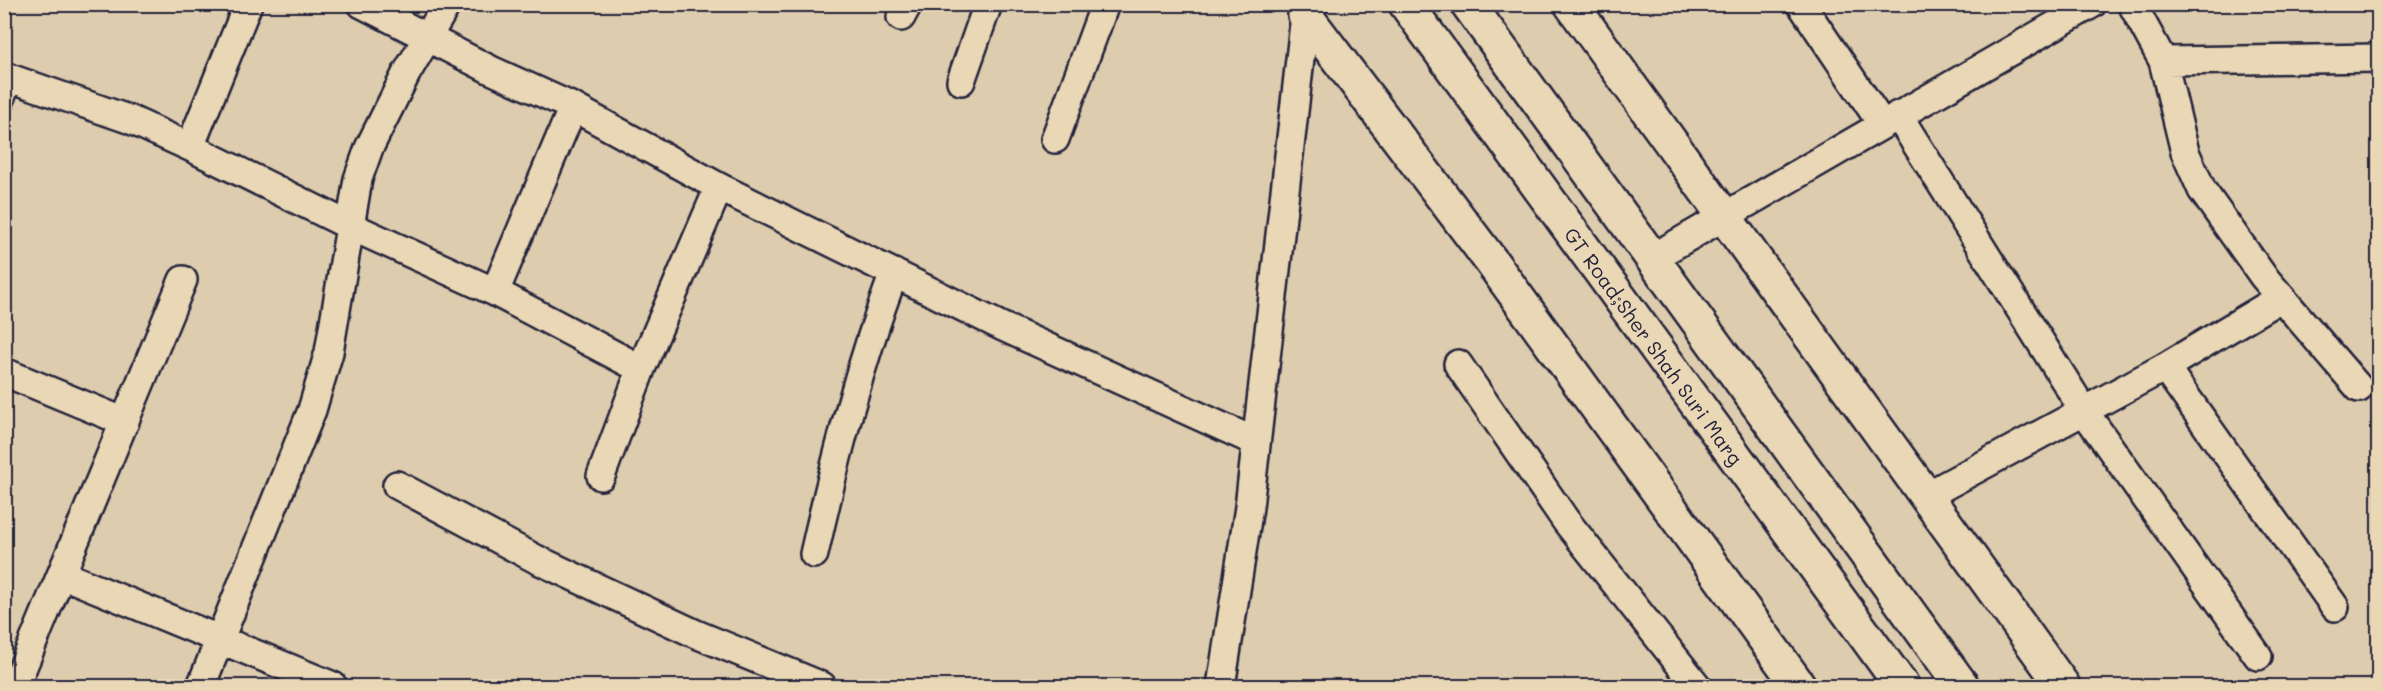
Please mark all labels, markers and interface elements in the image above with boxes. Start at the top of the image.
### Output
street label: GT Road;Sher Shah Suri Marg [1559,222,1749,470]

